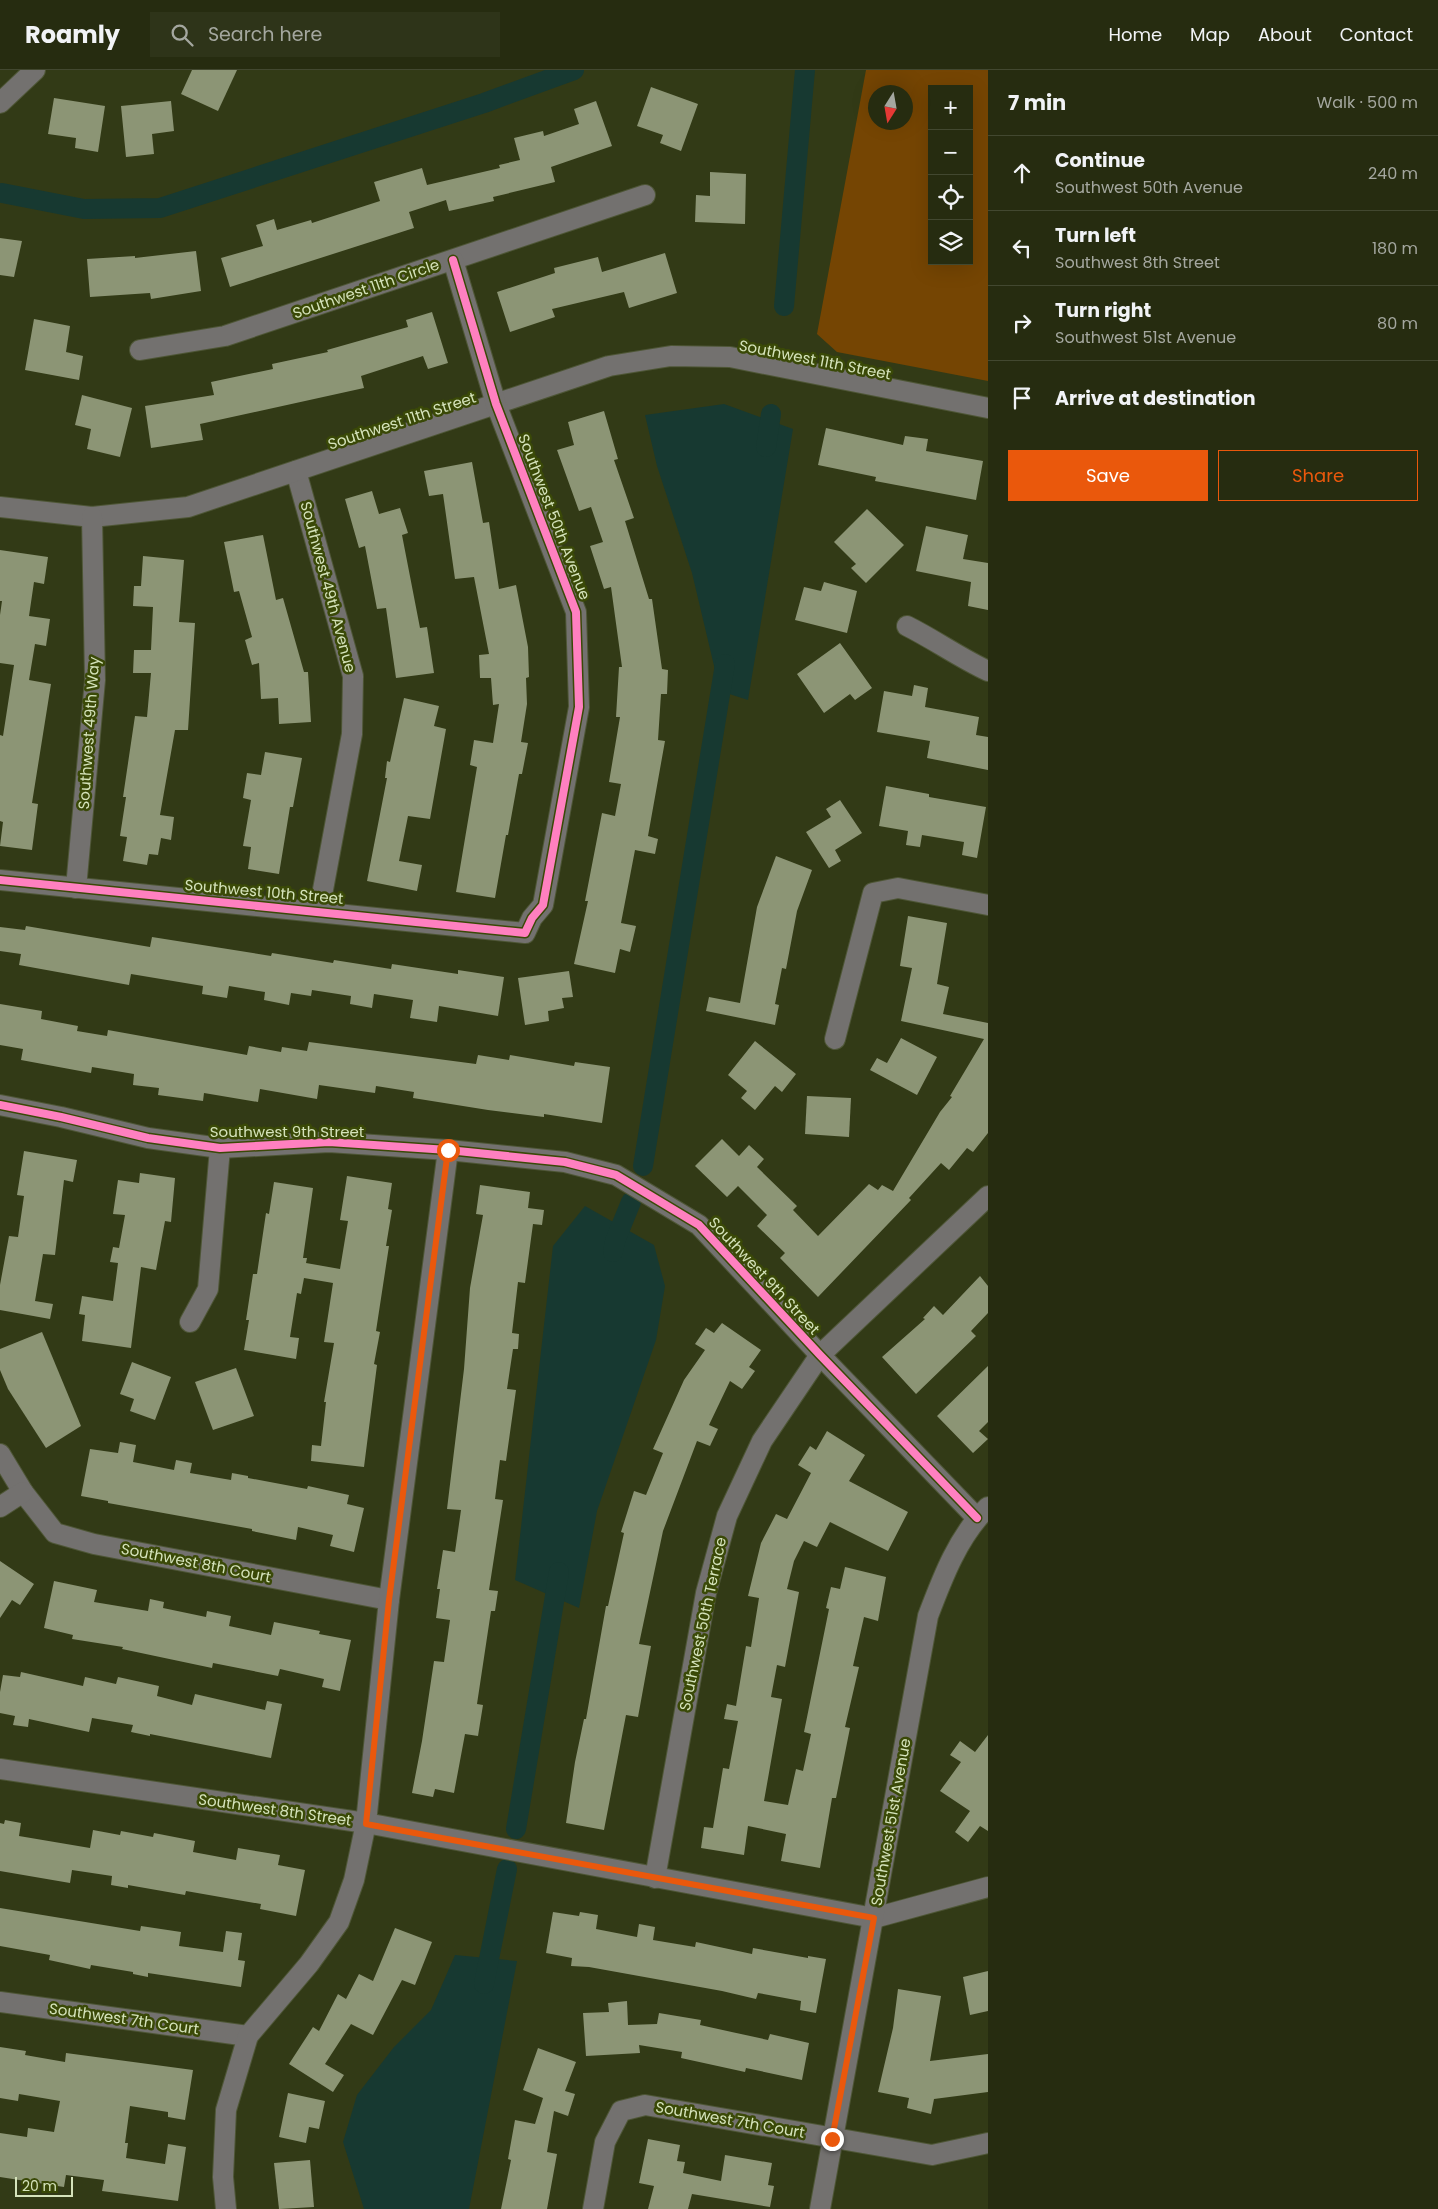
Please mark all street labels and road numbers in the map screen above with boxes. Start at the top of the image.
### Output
street label: Southwest 11th Circle [290,254,442,323]
street label: Southwest 11th Street [737,334,893,385]
street label: Southwest 11th Street [325,387,479,454]
street label: Southwest 50th Avenue [513,431,596,603]
street label: Southwest 49th Avenue [296,499,361,675]
street label: Southwest 49th Way [73,655,104,810]
street label: Southwest 10th Street [184,874,344,909]
street label: Southwest 9th Street [210,1121,364,1142]
street label: Southwest 9th Street [704,1212,825,1339]
street label: Southwest 50th Terrace [674,1535,731,1713]
street label: Southwest 8th Court [119,1538,273,1587]
street label: Southwest 51st Avenue [865,1736,916,1907]
street label: Southwest 8th Street [197,1788,353,1831]
street label: Southwest 7th Court [48,1998,200,2039]
street label: Southwest 7th Court [654,2096,806,2143]

